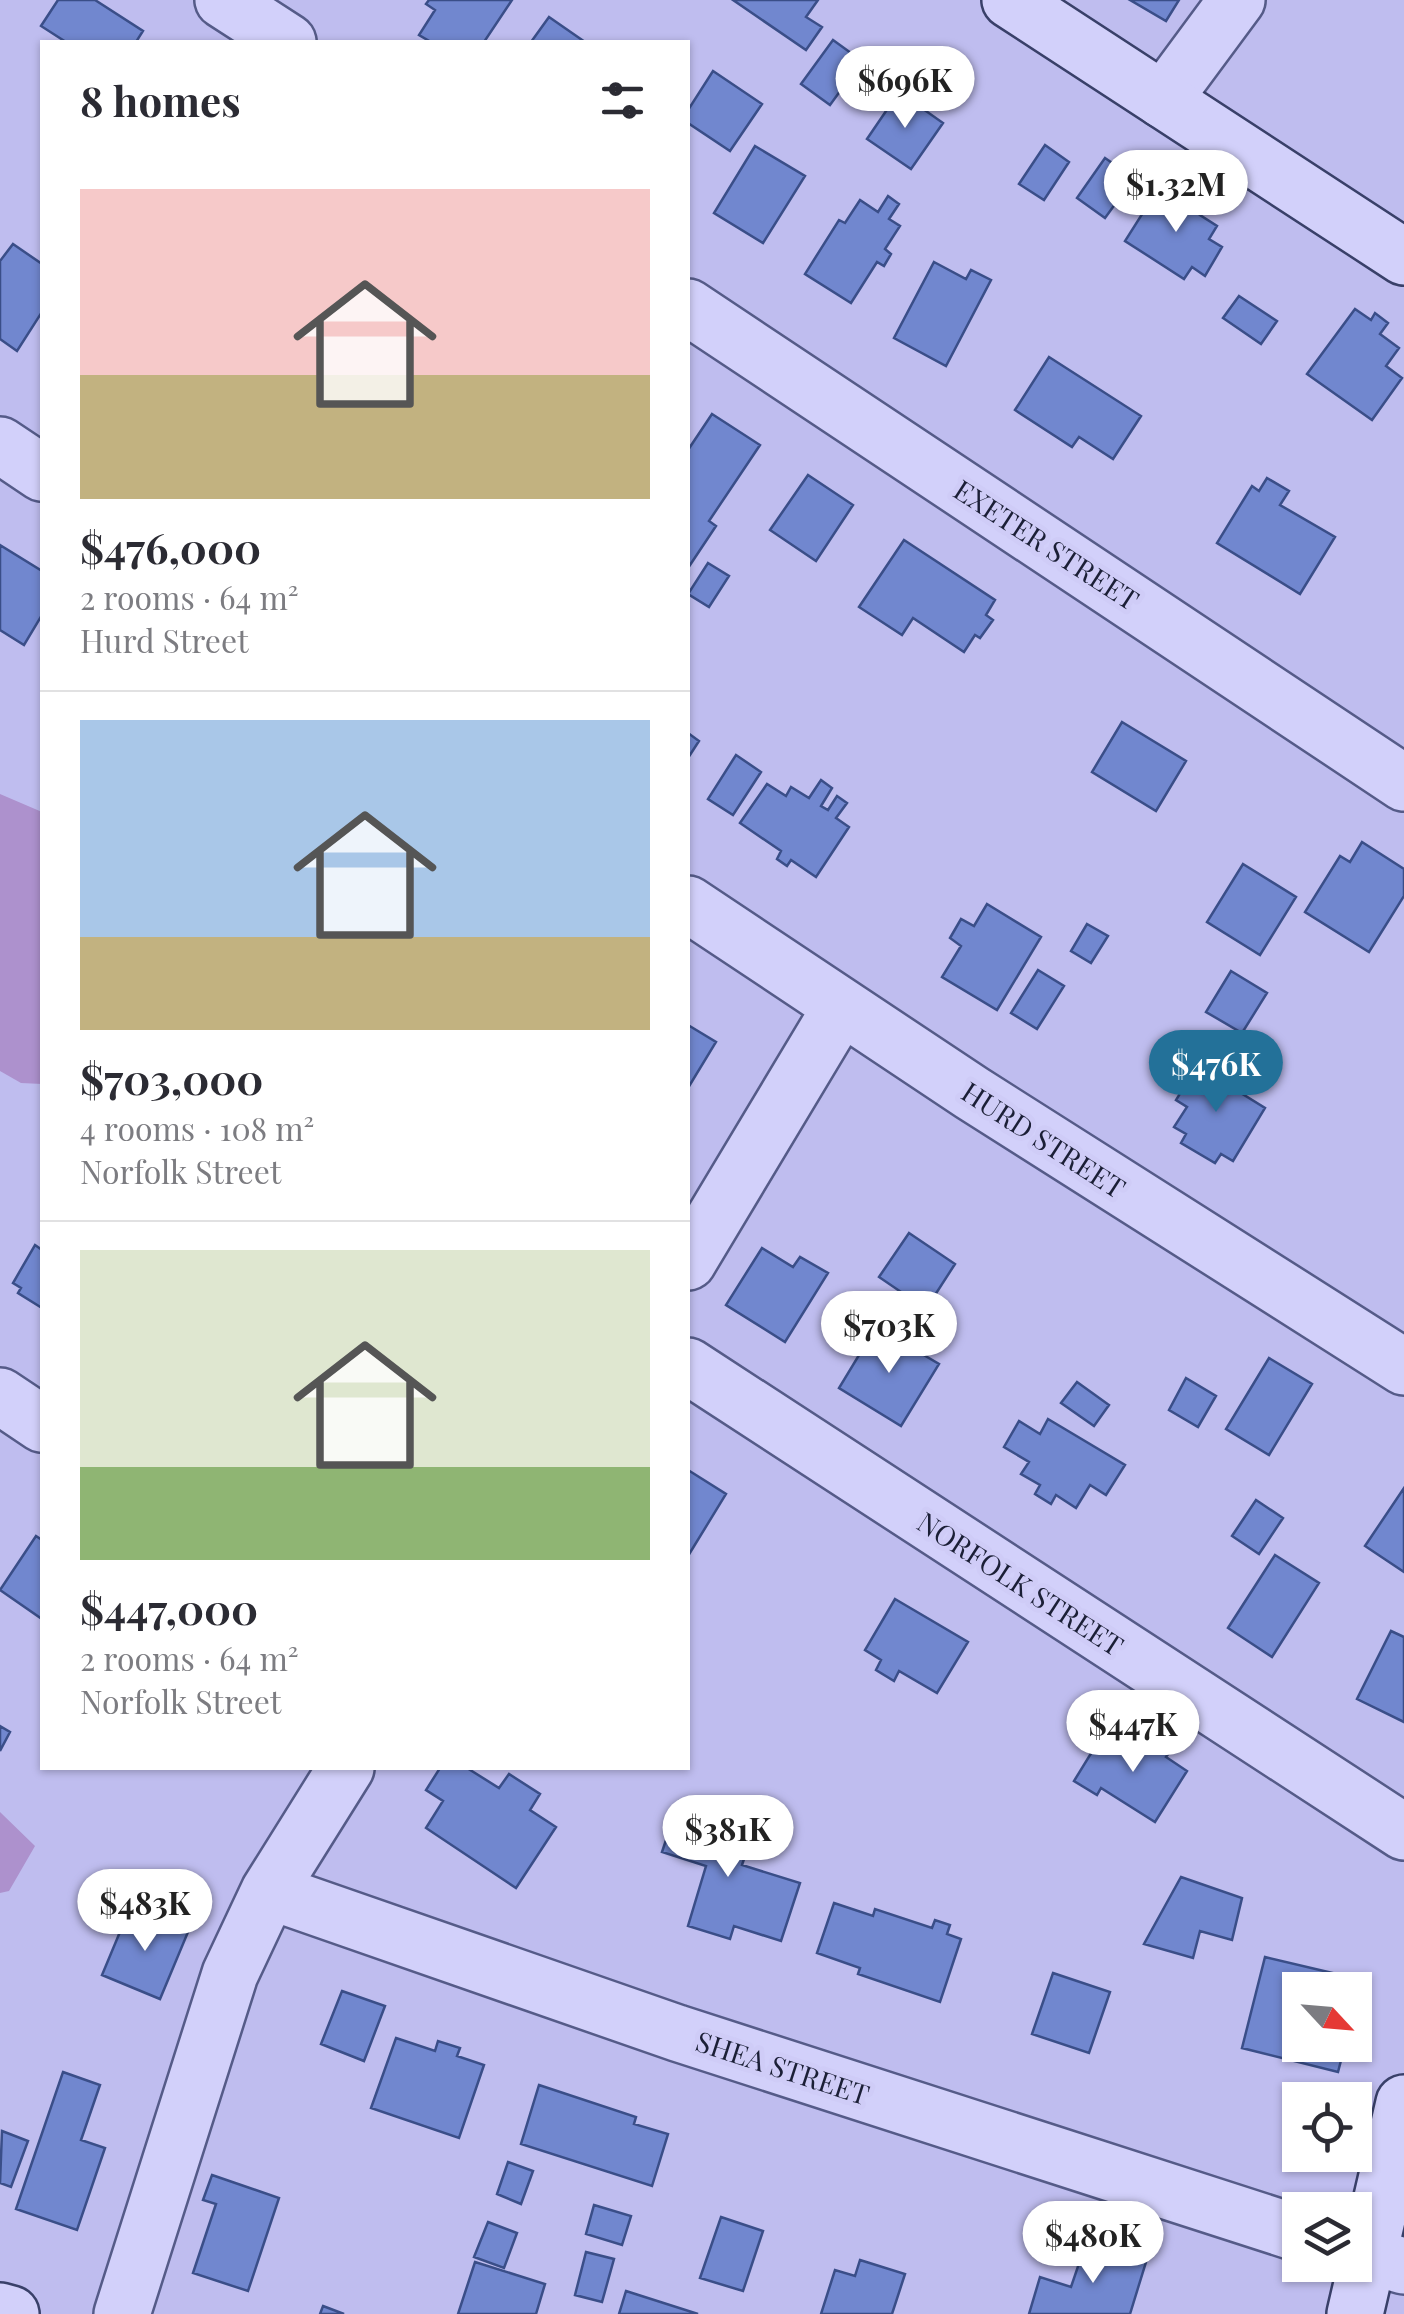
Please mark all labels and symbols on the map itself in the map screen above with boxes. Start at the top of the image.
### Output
pin: $696K [835,46,975,131]
pin: $1.32M [1095,150,1257,235]
street label: EXETER STREET [948,470,1146,618]
pin: $476K [1146,1030,1286,1115]
street label: HURD STREET [955,1072,1133,1206]
pin: $703K [819,1291,959,1376]
street label: NORFOLK STREET [911,1503,1131,1663]
pin: $447K [1063,1690,1203,1775]
pin: $381K [658,1795,798,1880]
pin: $483K [75,1869,215,1954]
north arrow [1282,1972,1372,2062]
street label: SHEA STREET [692,2022,874,2112]
pin: $480K [1023,2201,1163,2286]

